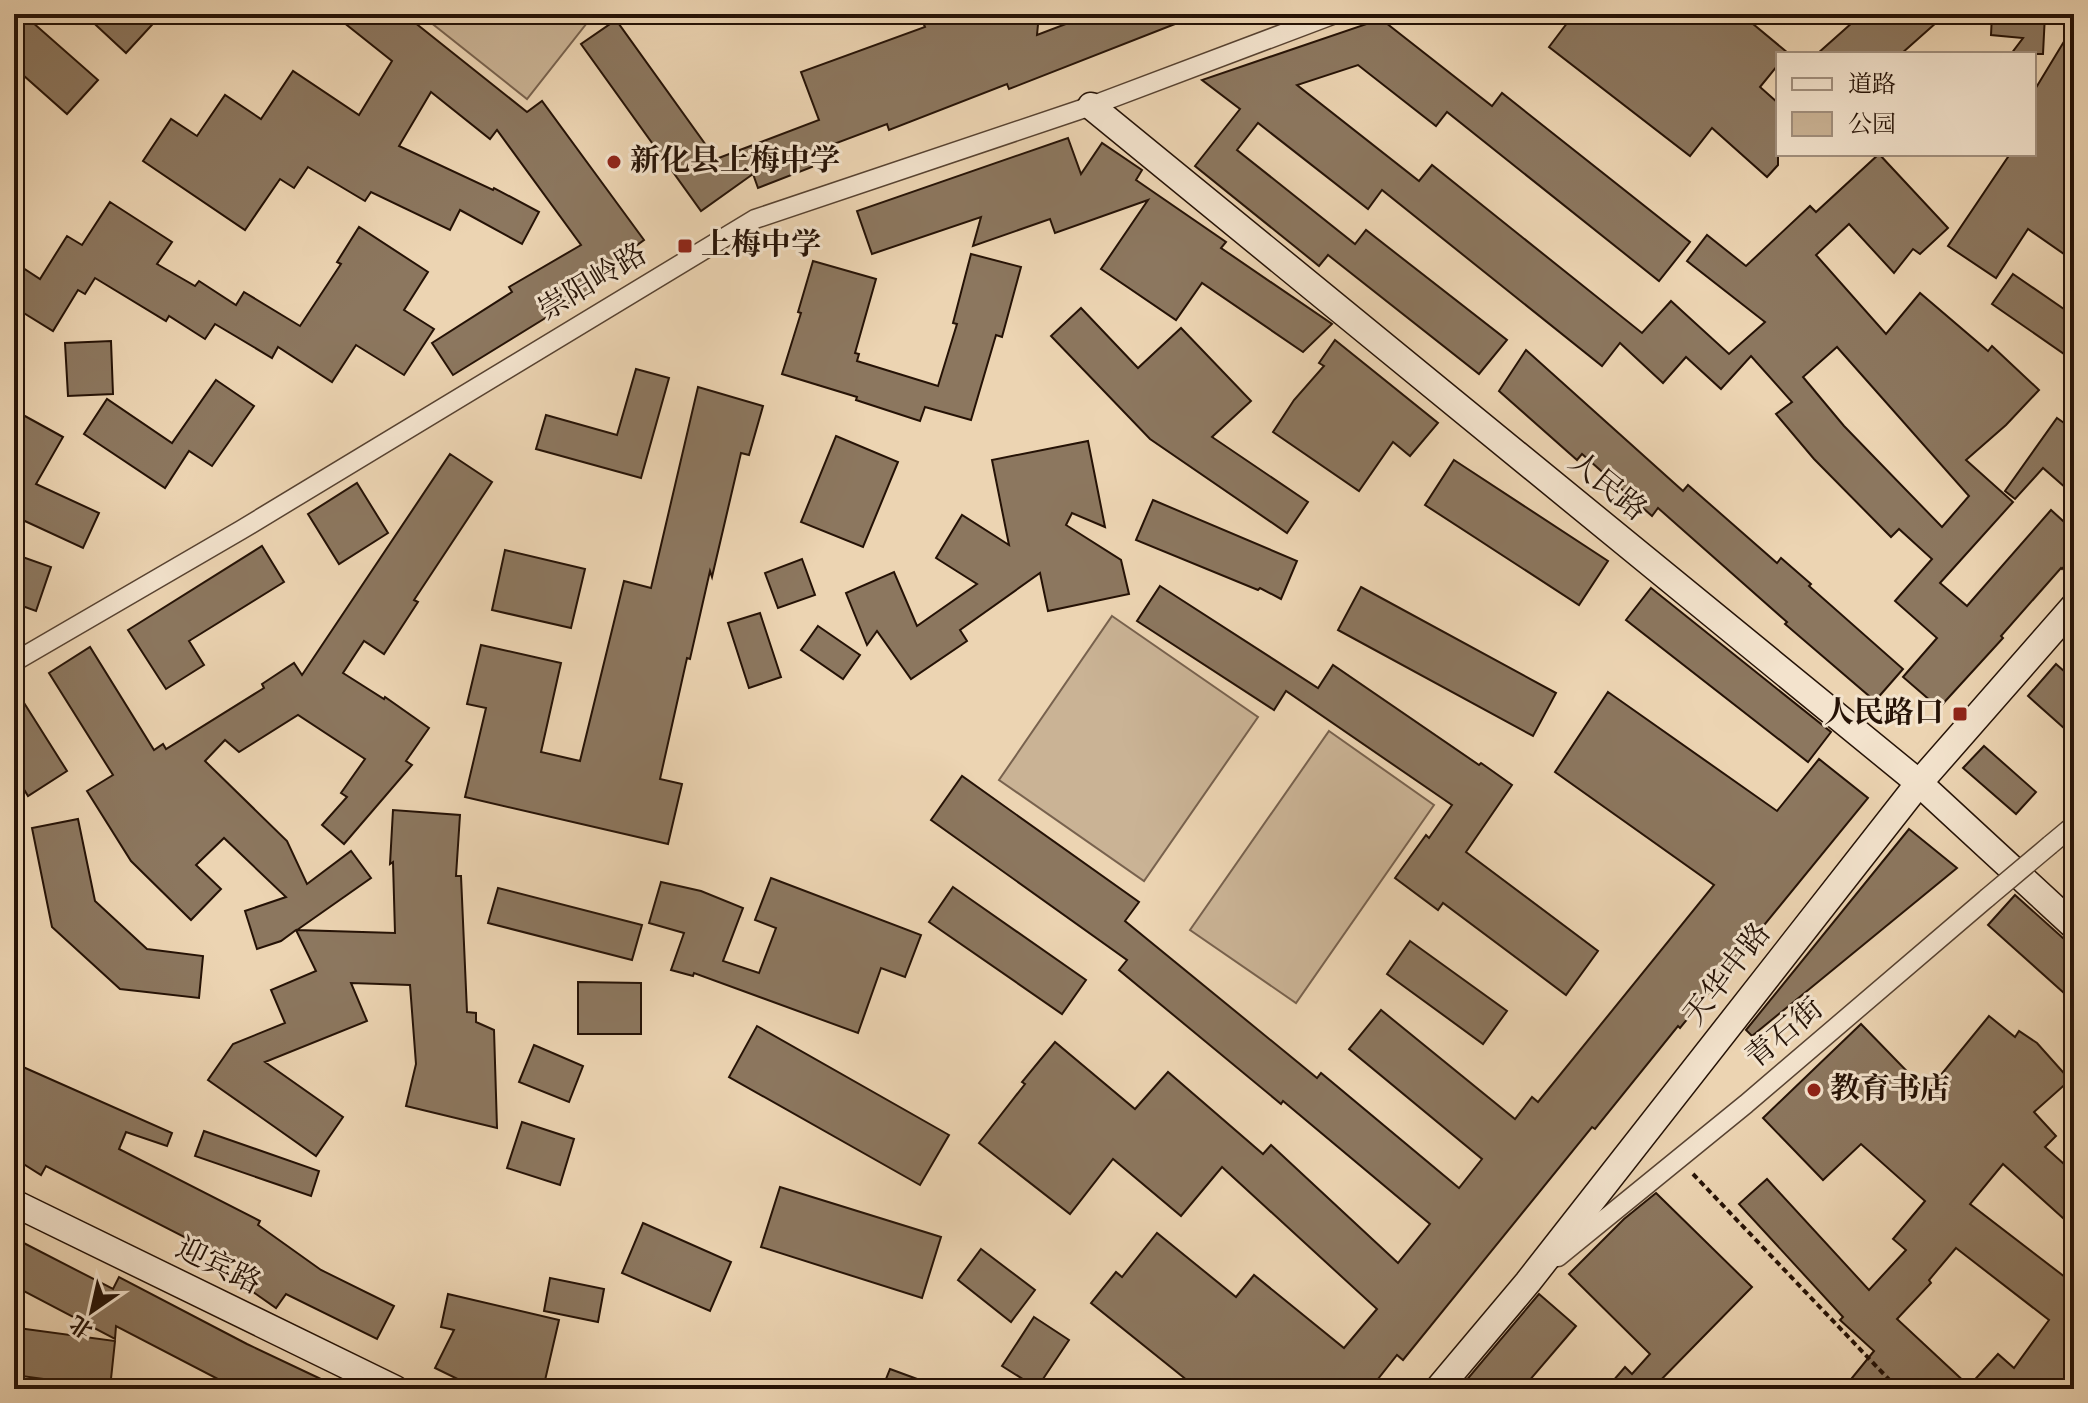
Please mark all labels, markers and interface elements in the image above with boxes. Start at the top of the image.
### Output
legend [1776,52,2036,156]
text: 道路 [1848,70,1896,101]
text: 公园 [1848,110,1896,141]
place label: 新化县上梅中学 [630,143,840,181]
marker: 新化县上梅中学 [605,153,623,171]
place label: 上梅中学 [701,227,821,265]
street label: 崇阳岭路 [532,236,654,330]
marker: 上梅中学 [676,237,694,255]
street label: 人民路 [1560,444,1654,530]
place label: 人民路口 [1824,695,1944,733]
marker: 人民路口 [1951,705,1969,723]
street label: 天华中路 [1676,916,1780,1034]
street label: 青石街 [1738,991,1832,1077]
place label: 教育书店 [1830,1071,1950,1109]
marker: 教育书店 [1805,1081,1823,1099]
street label: 迎宾路 [169,1230,267,1304]
north arrow [52,1271,132,1351]
text: 北 [65,1308,99,1344]

